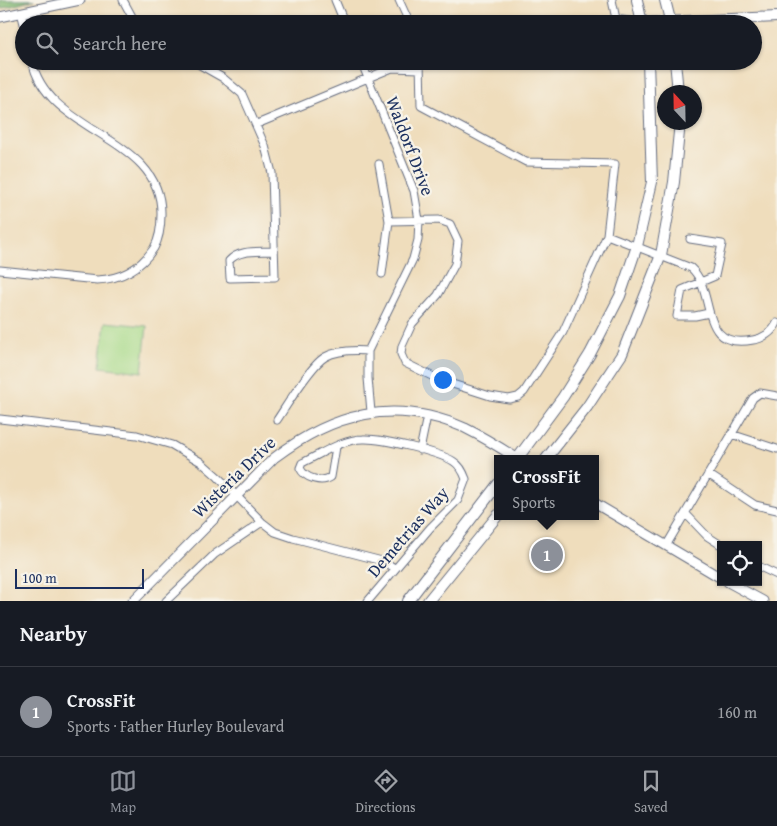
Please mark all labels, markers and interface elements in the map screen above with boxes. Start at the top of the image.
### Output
search box [15,15,762,70]
icon: search [33,29,61,57]
text: Search here [73,29,167,57]
north arrow [657,85,702,130]
street label: Waldorf Drive [379,92,442,199]
your location [430,367,456,393]
street label: Wisteria Drive [186,430,282,524]
popup [494,455,599,520]
text: CrossFit [512,462,581,490]
street label: Demetrias Way [360,480,455,583]
text: Sports [512,490,555,514]
pin: 1 [531,536,563,574]
map controls [717,541,762,586]
button: locate [717,541,762,586]
scale bar [15,566,144,589]
text: 100 m [22,568,57,588]
text: Nearby [20,618,87,649]
text: CrossFit [67,686,136,714]
text: 1 [32,700,40,724]
text: 160 m [717,700,757,724]
text: Sports · Father Hurley Boulevard [67,714,284,738]
tab: Map [109,767,137,817]
tab: Directions [355,767,416,817]
tab: Saved [634,767,668,817]

